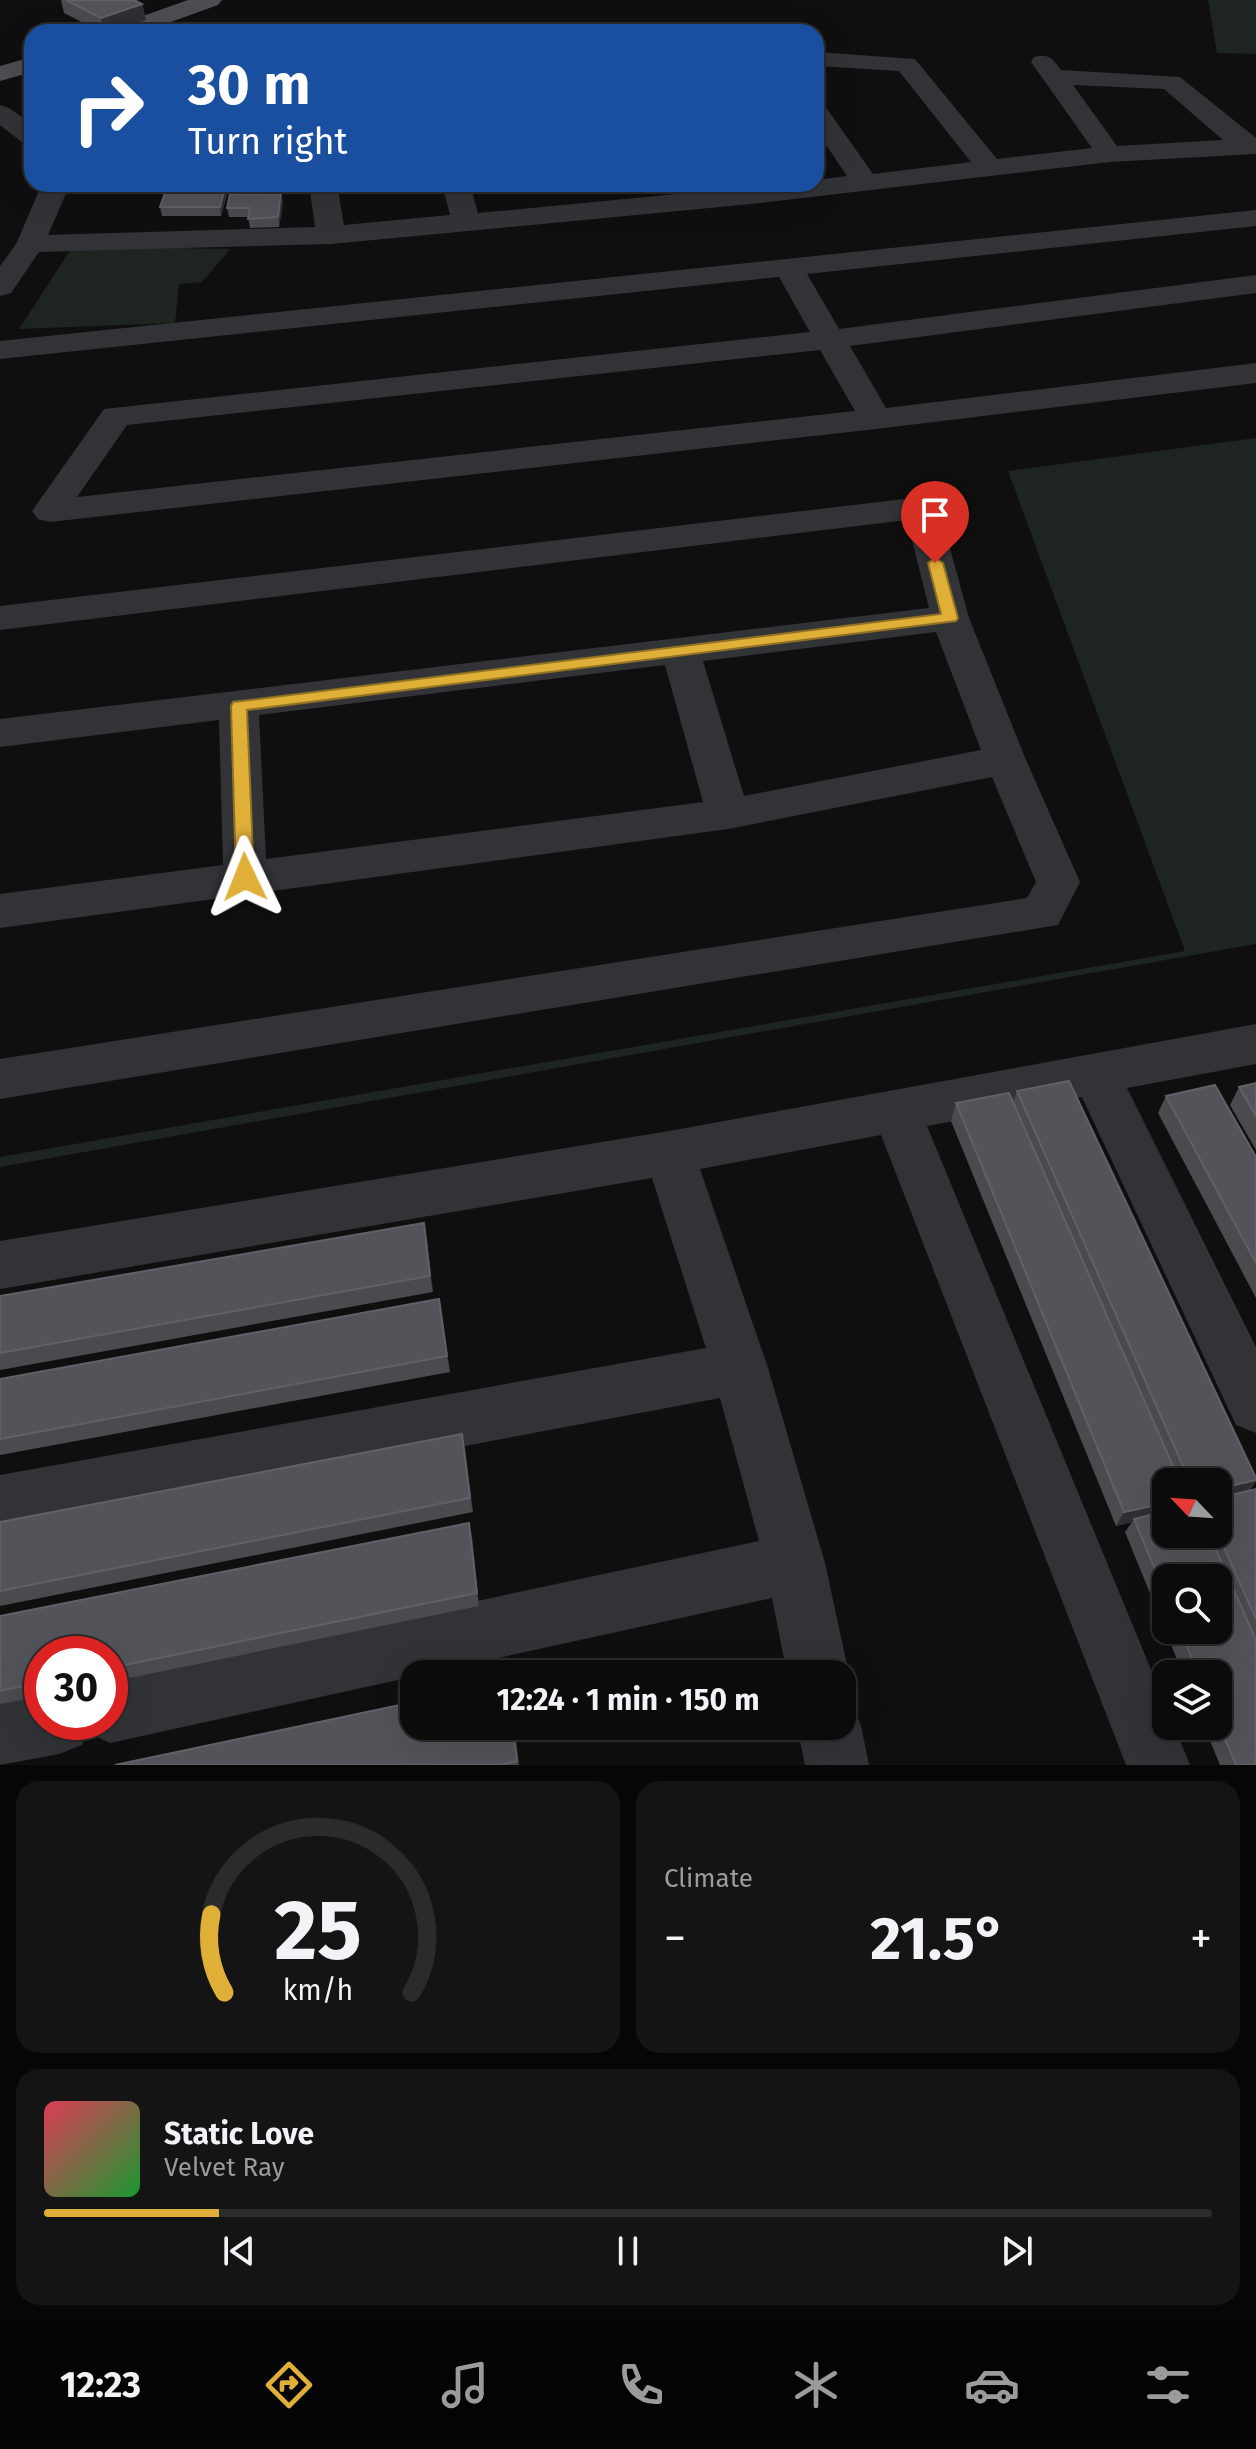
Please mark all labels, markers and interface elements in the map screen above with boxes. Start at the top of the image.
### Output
text: 30 m [188,52,310,119]
icon: right [56,56,160,160]
text: Turn right [188,120,348,164]
pin [901,481,969,563]
icon: arrive [913,493,957,537]
position arrow [203,835,287,919]
north arrow [1152,1468,1232,1548]
map controls [1152,1468,1232,1740]
button: search [1152,1564,1232,1644]
speed limit sign: 30 [24,1636,128,1740]
button: layers [1152,1660,1232,1740]
text: 12:24 · 1 min · 150 m [496,1682,760,1718]
text: Climate [664,1863,753,1894]
text: 25 [274,1881,362,1981]
text: 21.5° [870,1903,1006,1975]
text: − [664,1912,686,1965]
text: + [1190,1912,1212,1965]
text: km/h [283,1973,353,2008]
text: Static Love [164,2116,314,2152]
text: Velvet Ray [164,2152,284,2183]
icon: previous [217,2229,261,2273]
icon: pause [606,2229,650,2273]
icon: next [995,2229,1039,2273]
icon: directions [261,2357,317,2413]
icon: music [437,2357,493,2413]
icon: phone [613,2357,669,2413]
icon: climate [788,2357,844,2413]
icon: car [964,2357,1020,2413]
icon: filters [1140,2357,1196,2413]
text: 12:23 [60,2363,141,2407]

